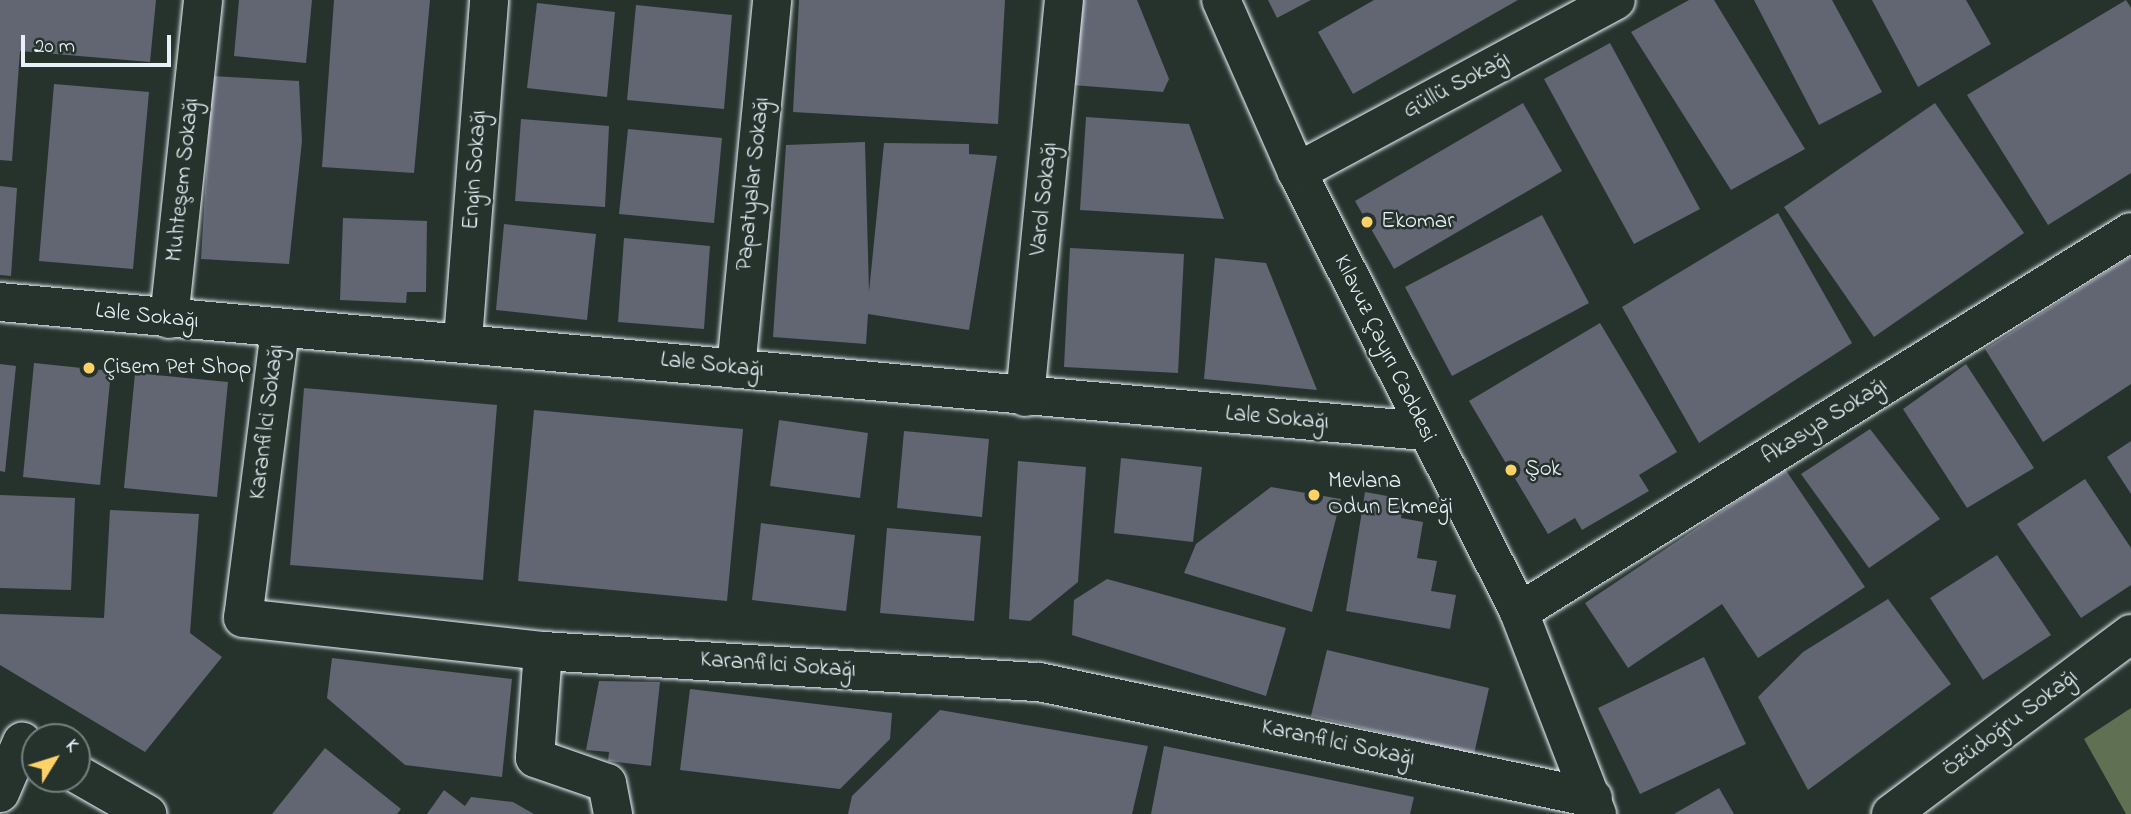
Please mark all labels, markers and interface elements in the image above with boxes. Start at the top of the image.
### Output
scale bar [24,21,175,65]
text: 20 m [34,32,75,62]
street label: Güllü Sokağı [1399,46,1515,126]
street label: Papatyalar Sokağı [731,96,777,272]
street label: Muhteşem Sokağı [162,97,206,263]
street label: Engin Sokağı [458,109,494,231]
street label: Varol Sokağı [1025,141,1065,257]
place label: Ekomar [1381,208,1454,236]
marker: Ekomar [1359,214,1375,230]
street label: Kılavuz Çayırı Caddesi [1327,251,1441,447]
street label: Lale Sokağı [94,298,200,336]
street label: Karanfilci Sokağı [245,343,291,501]
street label: Lale Sokağı [659,347,765,385]
place label: Çisem Pet Shop [103,354,251,382]
marker: Çisem Pet Shop [81,360,97,376]
street label: Akasya Sokağı [1757,373,1893,471]
street label: Lale Sokağı [1224,401,1330,437]
place label: Şok [1525,456,1561,484]
marker: Şok [1503,462,1519,478]
place label: Mevlana Odun Ekmeği [1328,468,1453,522]
marker: Mevlana Odun Ekmeği [1306,487,1322,503]
street label: Karanfilci Sokağı [699,647,857,685]
street label: Özüdoğru Sokağı [1938,664,2084,784]
street label: Karanfilci Sokağı [1259,714,1417,774]
north arrow [21,723,91,793]
text: K [58,734,85,758]

